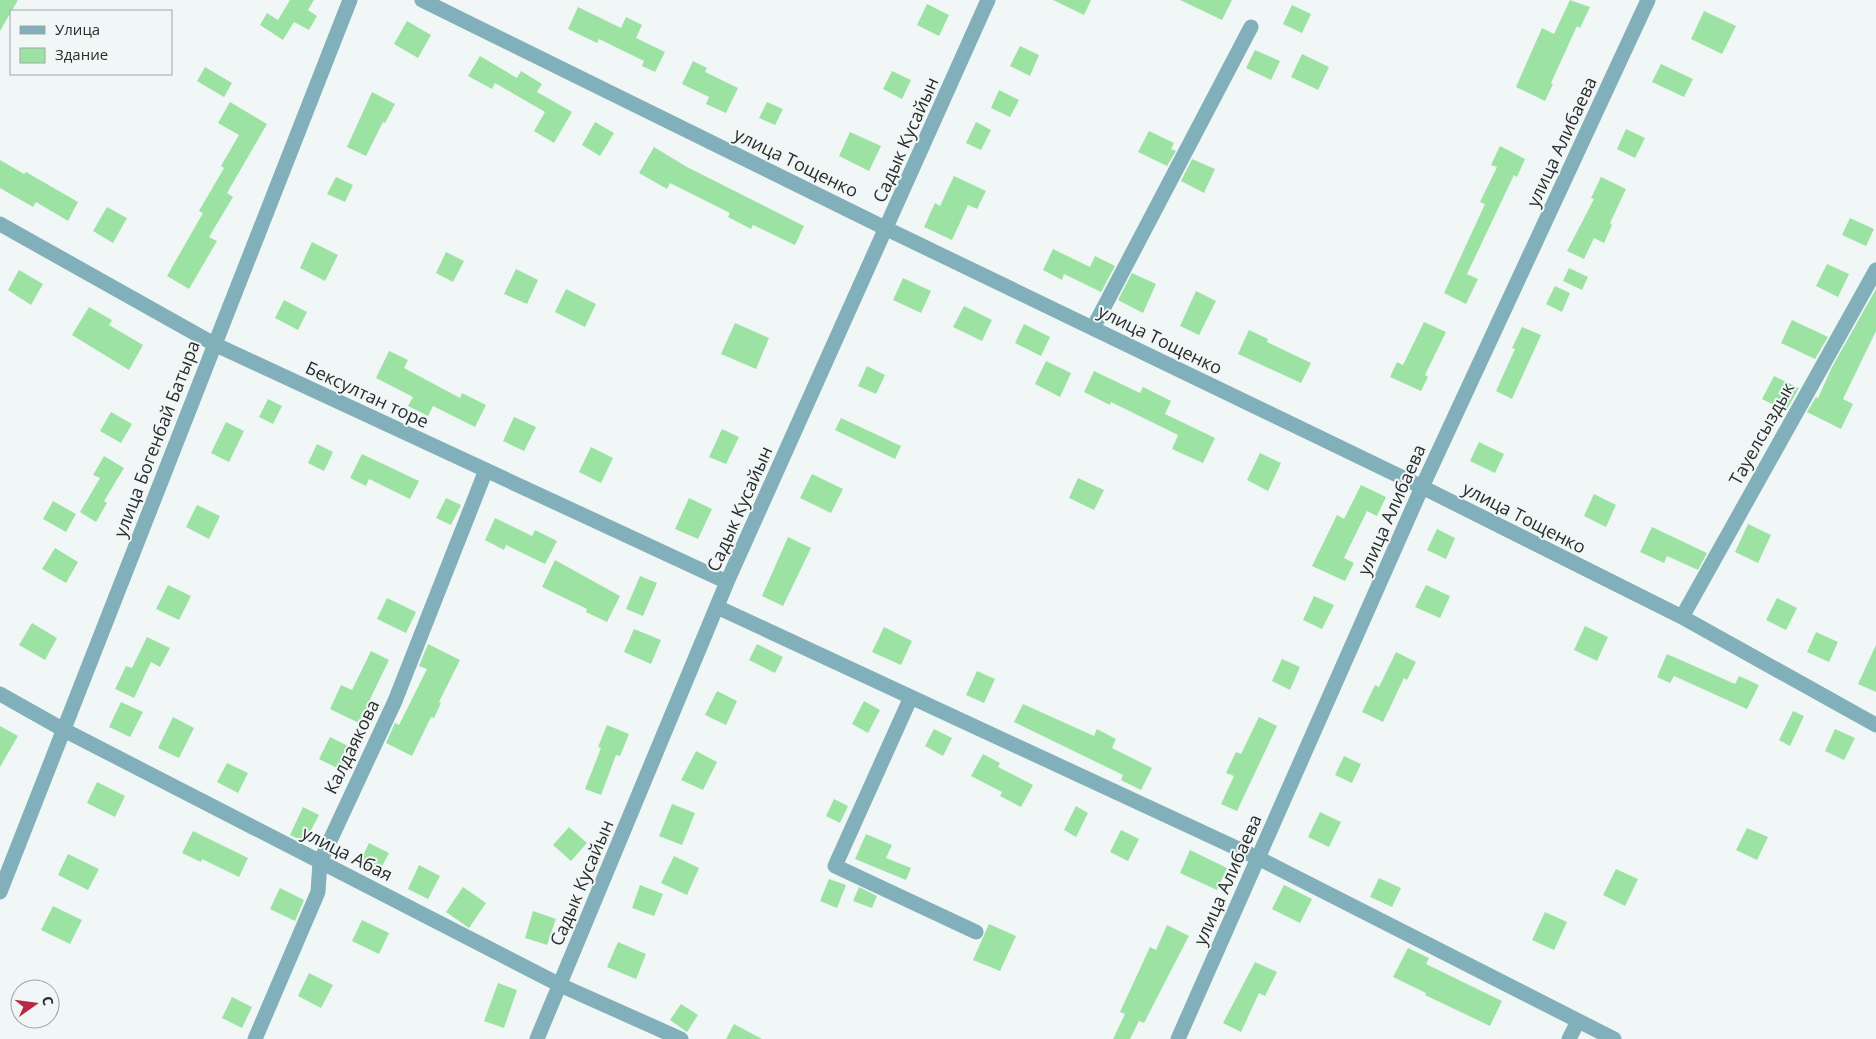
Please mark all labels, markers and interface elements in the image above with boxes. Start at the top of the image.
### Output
legend [10,10,172,75]
text: Улица [55,19,100,39]
text: Здание [55,44,108,64]
street label: Садык Кусайын [867,73,943,206]
street label: улица Алибаева [1520,73,1602,211]
street label: улица Тощенко [730,122,862,203]
street label: улица Тощенко [1094,299,1226,380]
street label: улица Богенбай Батыра [107,337,205,540]
street label: Бексултан торе [302,355,433,433]
street label: Тауелсыздык [1723,377,1800,489]
street label: улица Алибаева [1351,440,1431,579]
street label: Садык Кусайын [701,442,777,575]
street label: улица Тощенко [1459,476,1590,558]
street label: Калдаякова [318,695,384,798]
street label: улица Алибаева [1187,810,1267,949]
street label: Садык Кусайын [544,816,618,949]
street label: улица Абая [298,820,397,886]
north arrow [10,979,60,1029]
text: С [38,994,58,1007]

